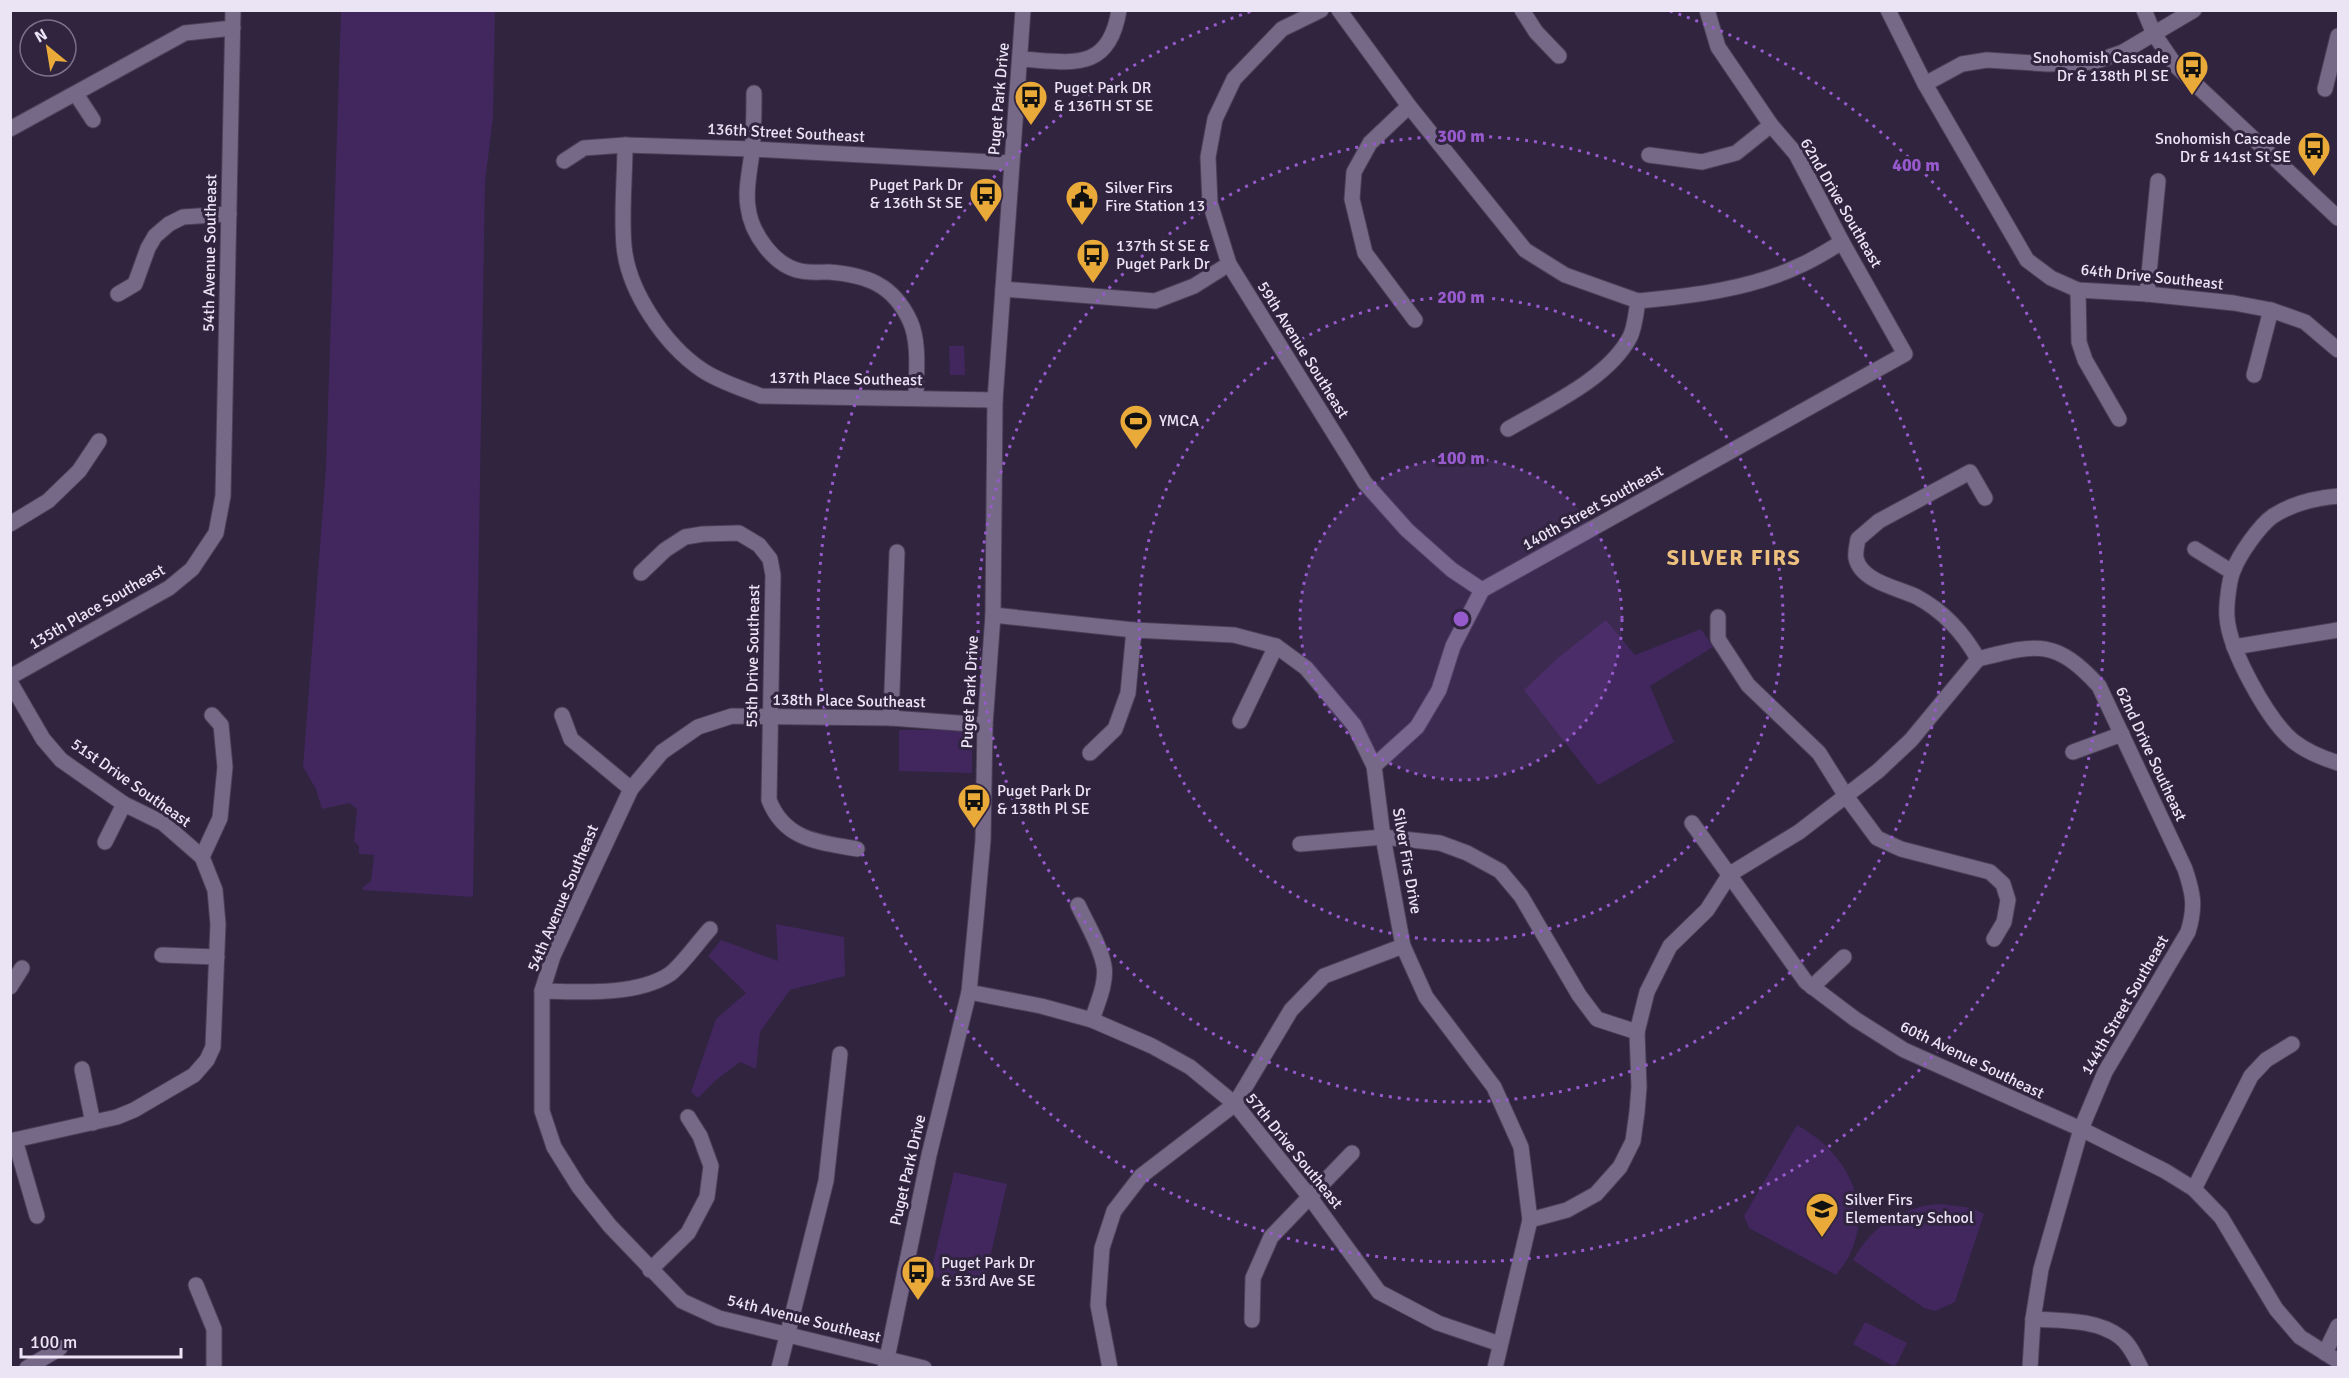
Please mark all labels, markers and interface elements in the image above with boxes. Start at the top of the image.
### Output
north arrow [18,18,78,78]
text: N [31,24,51,47]
street label: Puget Park Drive [984,42,1014,156]
place label: Snohomish Cascade Dr & 138th Pl SE [2033,48,2169,86]
bus stop icon: Snohomish Cascade Dr & 138th Pl SE [2174,49,2210,96]
place label: Puget Park DR & 136TH ST SE [1054,78,1153,116]
bus stop icon: Puget Park DR & 136TH ST SE [1013,79,1049,126]
street label: 136th Street Southeast [707,119,866,147]
text: 300 m [1437,125,1485,147]
place label: Snohomish Cascade Dr & 141st St SE [2155,129,2291,167]
bus stop icon: Snohomish Cascade Dr & 141st St SE [2296,130,2332,177]
street label: 62nd Drive Southeast [1796,135,1886,272]
text: 400 m [1892,154,1940,176]
street label: 54th Avenue Southeast [199,174,221,332]
place label: Puget Park Dr & 136th St SE [869,175,963,213]
bus stop icon: Puget Park Dr & 136th St SE [968,176,1004,223]
place label: Silver Firs Fire Station 13 [1105,178,1205,216]
public building icon: Silver Firs Fire Station 13 [1064,179,1100,226]
place label: 137th St SE & Puget Park Dr [1116,236,1210,274]
bus stop icon: 137th St SE & Puget Park Dr [1075,237,1111,284]
street label: 64th Drive Southeast [2080,260,2225,294]
street label: 59th Avenue Southeast [1253,278,1353,422]
text: 200 m [1437,286,1485,308]
street label: 137th Place Southeast [769,368,923,390]
sports icon: YMCA [1118,403,1154,450]
place label: YMCA [1159,411,1199,431]
text: 100 m [1437,447,1485,469]
street label: 140th Street Southeast [1519,461,1667,555]
district label: SILVER FIRS [1667,544,1801,571]
street label: 135th Place Southeast [25,560,169,654]
street label: 55th Drive Southeast [742,584,764,728]
centre of rings [1451,609,1471,629]
street label: Puget Park Drive [957,635,983,749]
street label: 62nd Drive Southeast [2111,683,2191,825]
street label: 138th Place Southeast [772,690,926,712]
street label: 51st Drive Southeast [67,734,195,832]
place label: Puget Park Dr & 138th Pl SE [997,781,1091,819]
bus stop icon: Puget Park Dr & 138th Pl SE [956,782,992,829]
street label: Silver Firs Drive [1388,807,1426,915]
street label: 54th Avenue Southeast [523,821,603,974]
street label: 144th Street Southeast [2077,931,2173,1078]
street label: 60th Avenue Southeast [1897,1016,2048,1104]
street label: 57th Drive Southeast [1241,1089,1347,1213]
street label: Puget Park Drive [886,1113,930,1227]
place label: Silver Firs Elementary School [1845,1190,1974,1228]
school or university icon: Silver Firs Elementary School [1804,1191,1840,1238]
place label: Puget Park Dr & 53rd Ave SE [941,1253,1036,1291]
bus stop icon: Puget Park Dr & 53rd Ave SE [900,1254,936,1301]
street label: 54th Avenue Southeast [725,1290,883,1348]
scale bar [21,1321,182,1359]
text: 100 m [30,1331,77,1353]

